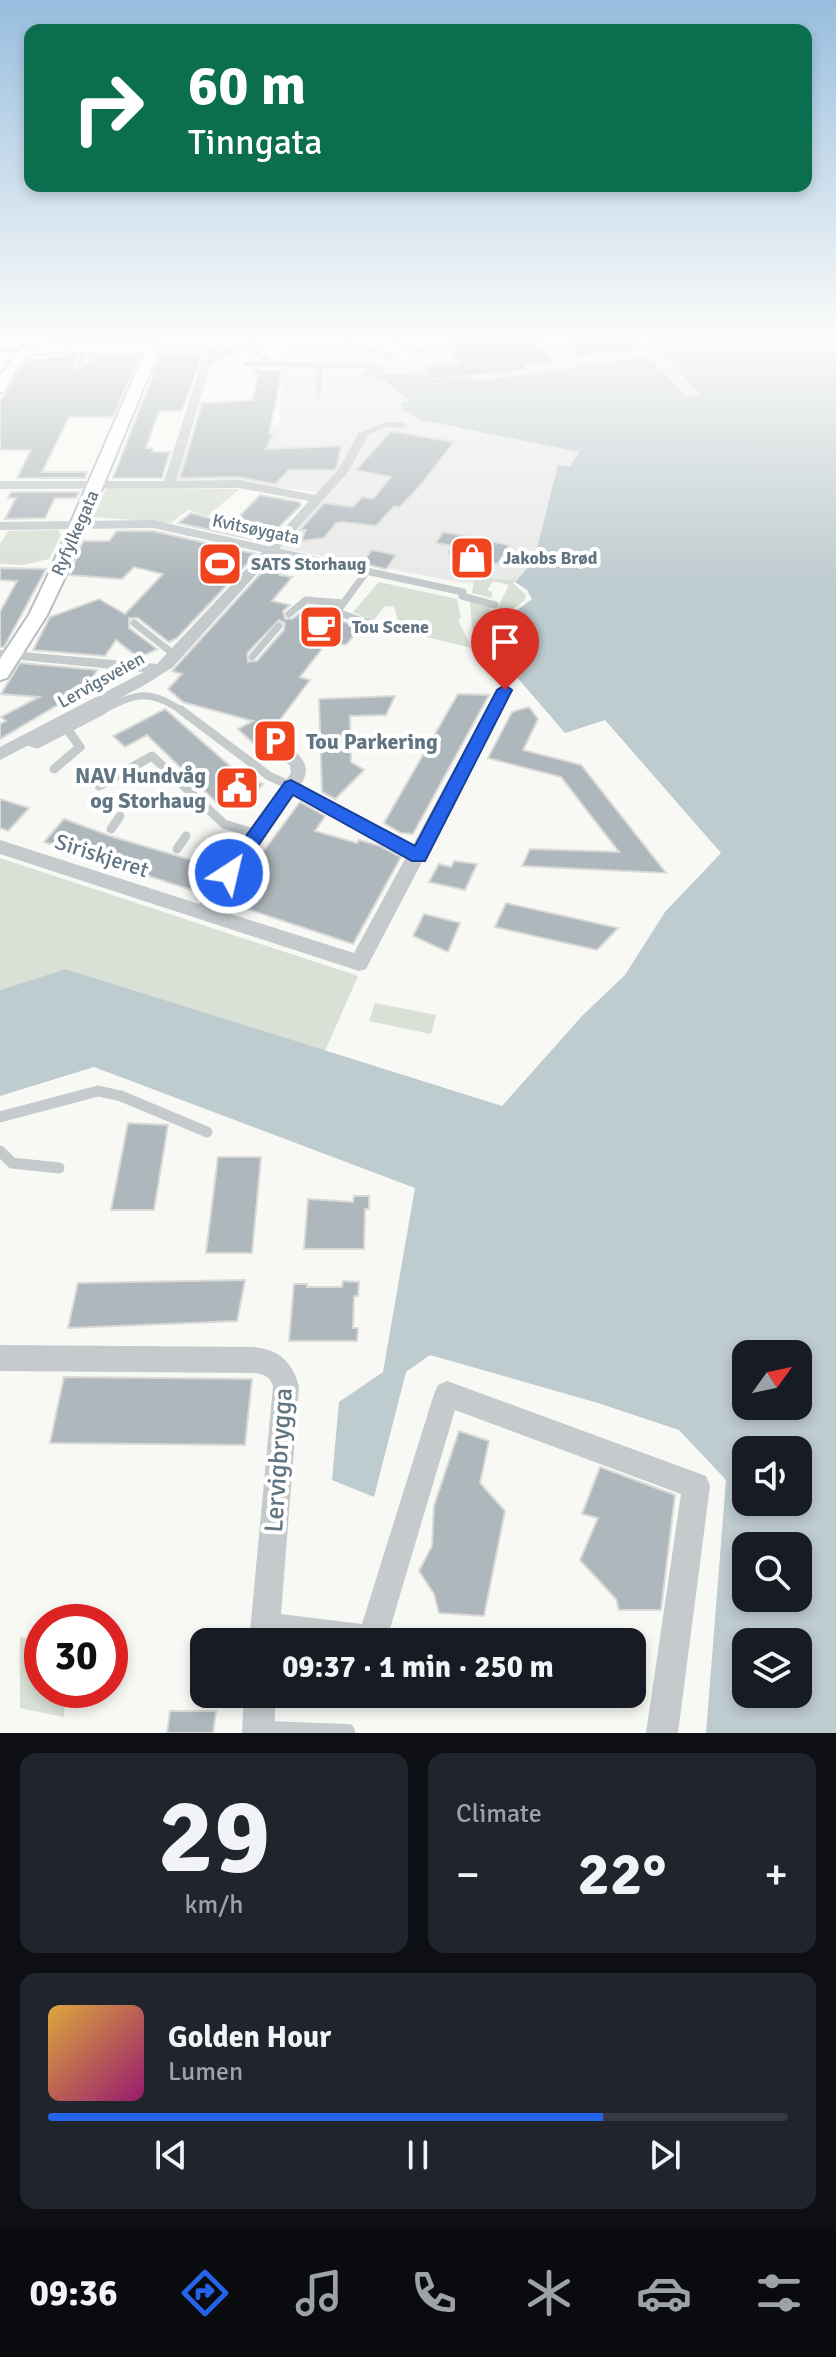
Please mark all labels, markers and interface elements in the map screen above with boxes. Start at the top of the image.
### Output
text: 60 m [188,51,306,120]
icon: right [56,56,160,160]
text: Tinngata [188,120,322,165]
street label: Ryfylkegata [46,487,104,579]
street label: Kvitsøygata [210,509,302,549]
shop icon: Jakobs Brød [448,534,496,582]
sports icon: SATS Storhaug [196,540,244,588]
place label: Jakobs Brød [503,547,598,569]
place label: SATS Storhaug [251,553,367,575]
cafe icon: Tou Scene [297,603,345,651]
pin [471,608,539,690]
place label: Tou Scene [352,616,429,638]
icon: arrive [483,620,527,664]
street label: Lervigsveien [54,647,148,713]
parking icon: Tou Parkering [251,717,299,765]
place label: Tou Parkering [306,728,438,755]
place label: NAV Hundvåg og Storhaug [75,762,206,814]
public building icon: NAV Hundvåg og Storhaug [213,764,261,812]
street label: Siriskjeret [52,828,152,883]
position arrow [187,831,271,915]
north arrow [732,1340,812,1420]
map controls [732,1340,812,1708]
street label: Lervigbrygga [258,1387,300,1534]
button: sound [732,1436,812,1516]
button: search [732,1532,812,1612]
speed limit sign: 30 [24,1604,128,1708]
button: layers [732,1628,812,1708]
text: 09:37 · 1 min · 250 m [282,1649,554,1686]
text: 29 [158,1773,270,1901]
text: Climate [456,1798,542,1830]
text: 22° [578,1838,666,1912]
text: − [456,1848,480,1902]
text: + [764,1848,788,1902]
text: km/h [185,1889,243,1921]
text: Golden Hour [168,2019,331,2056]
text: Lumen [168,2056,243,2088]
icon: previous [149,2133,193,2177]
icon: pause [396,2133,440,2177]
icon: next [643,2133,687,2177]
icon: directions [177,2265,233,2321]
icon: music [291,2265,347,2321]
icon: phone [406,2265,462,2321]
icon: climate [521,2265,577,2321]
icon: car [636,2265,692,2321]
icon: filters [751,2265,807,2321]
text: 09:36 [29,2271,118,2316]

